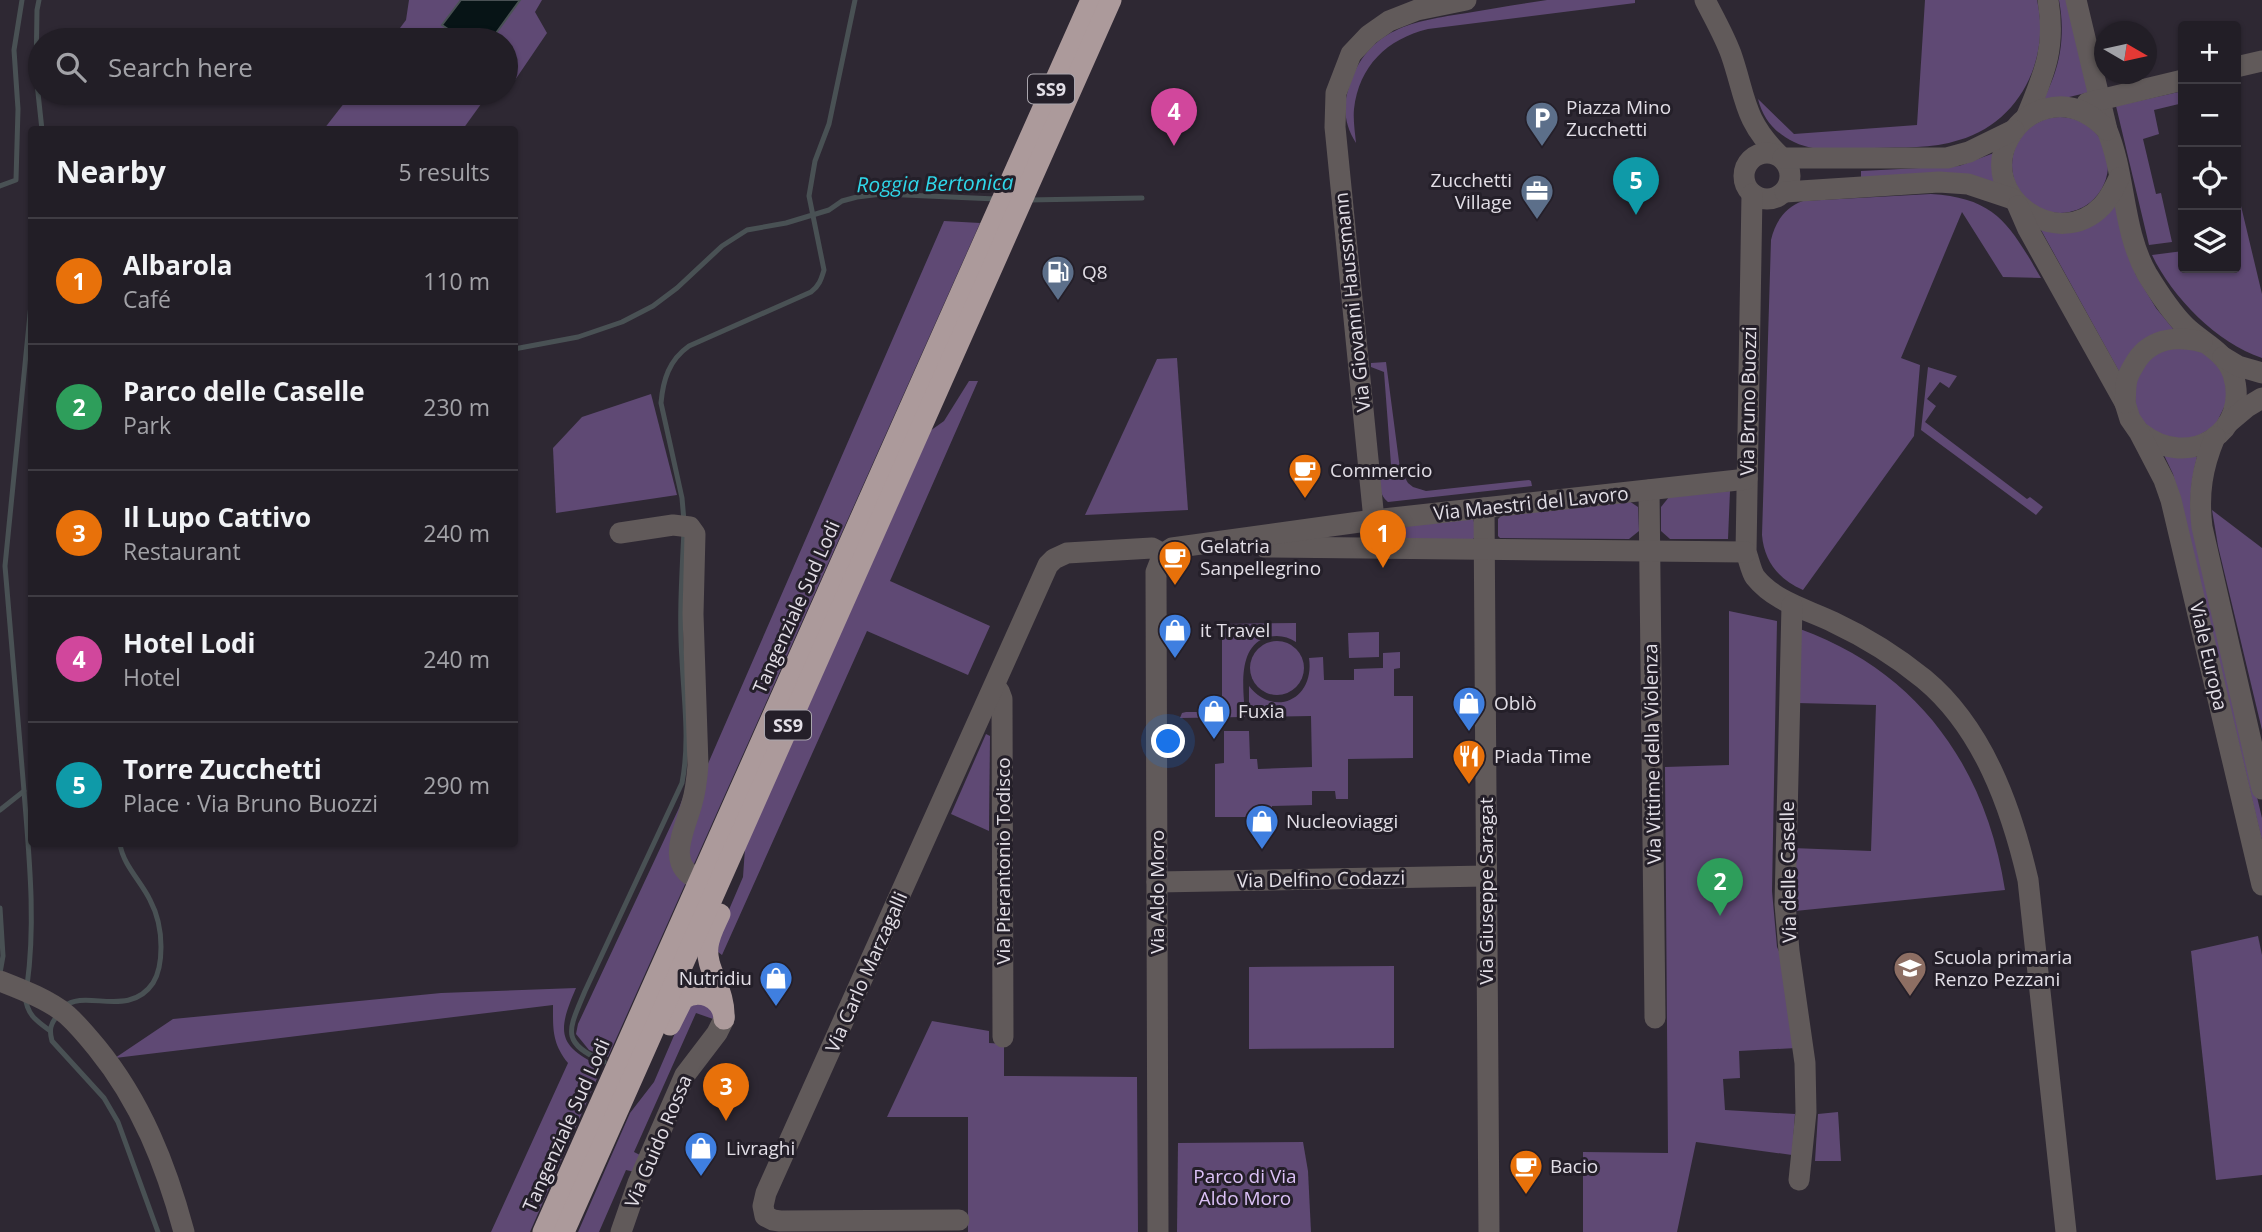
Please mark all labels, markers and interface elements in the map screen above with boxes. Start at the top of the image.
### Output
north arrow [2094,21,2157,84]
map controls [2178,21,2241,273]
button: + [2178,21,2241,84]
search box [28,28,518,105]
icon: search [52,48,90,86]
text: Search here [108,49,253,85]
road number: SS9 [1028,74,1074,104]
button: − [2178,84,2241,147]
pin: 4 [1151,88,1197,146]
place label: Piazza Mino Zucchetti [1566,94,1671,142]
parking icon: Piazza Mino Zucchetti [1523,99,1561,148]
button: locate [2178,147,2241,210]
text: Nearby [56,151,166,192]
text: 5 results [399,156,490,188]
pin: 5 [1613,157,1659,215]
place label: Zucchetti Village [1431,167,1512,215]
water label: Roggia Bertonica [856,168,1014,198]
office icon: Zucchetti Village [1518,172,1556,221]
street label: Via Giovanni Haussmann [1328,191,1376,413]
button: layers [2178,210,2241,273]
text: Albarola [123,247,233,283]
fuel station icon: Q8 [1039,253,1077,302]
place label: Q8 [1082,259,1108,285]
text: 1 [72,265,86,297]
text: 110 m [423,265,490,297]
text: Café [123,283,171,315]
street label: Via Bruno Buozzi [1734,326,1762,476]
text: Parco delle Caselle [123,373,365,409]
text: 2 [72,391,86,423]
text: 230 m [423,391,490,423]
text: Park [123,409,171,441]
cafe icon: Commercio [1286,451,1324,500]
place label: Commercio [1330,457,1432,483]
street label: Via Maestri del Lavoro [1432,480,1630,526]
text: Il Lupo Cattivo [123,499,311,535]
pin: 1 [1360,510,1406,568]
text: 3 [72,517,86,549]
text: 240 m [423,517,490,549]
street label: Tangenziale Sud Lodi [746,517,846,697]
place label: Gelatria Sanpellegrino [1200,533,1321,581]
text: Restaurant [123,535,241,567]
cafe icon: Gelatria Sanpellegrino [1156,538,1194,587]
street label: Viale Europa [2184,599,2234,713]
shop icon: it Travel [1156,611,1194,660]
place label: it Travel [1200,617,1270,643]
text: Hotel Lodi [123,625,256,661]
text: 4 [72,643,86,675]
text: 240 m [423,643,490,675]
street label: Via Vittime della Violenza [1637,643,1667,865]
text: Hotel [123,661,181,693]
shop icon: Oblò [1450,684,1488,733]
place label: Oblò [1494,690,1537,716]
shop icon: Fuxia [1195,692,1233,741]
place label: Fuxia [1238,698,1285,724]
road number: SS9 [765,710,811,740]
your location [1151,724,1185,758]
restaurant icon: Piada Time [1450,737,1488,786]
place label: Piada Time [1494,743,1591,769]
text: Torre Zucchetti [123,751,322,787]
street label: Via Pierantonio Todisco [990,757,1016,965]
text: 5 [72,769,86,801]
text: 290 m [423,769,490,801]
text: Place · Via Bruno Buozzi [123,787,378,819]
street label: Via Giuseppe Saragat [1473,797,1499,985]
street label: Via delle Caselle [1774,801,1802,943]
shop icon: Nucleoviaggi [1243,802,1281,851]
place label: Nucleoviaggi [1286,808,1398,834]
street label: Via Aldo Moro [1144,830,1170,954]
pin: 2 [1697,858,1743,916]
street label: Via Delfino Codazzi [1237,865,1405,893]
street label: Via Carlo Marzagalli [819,888,913,1056]
place label: Scuola primaria Renzo Pezzani [1934,944,2072,992]
school or university icon: Scuola primaria Renzo Pezzani [1891,949,1929,998]
shop icon: Nutridiu [757,959,795,1008]
place label: Nutridiu [679,965,752,991]
street label: Tangenziale Sud Lodi [516,1035,616,1215]
pin: 3 [703,1063,749,1121]
street label: Via Guido Rossa [618,1071,698,1211]
shop icon: Livraghi [682,1129,720,1178]
place label: Livraghi [726,1135,795,1161]
cafe icon: Bacio [1507,1147,1545,1196]
place label: Bacio [1550,1153,1598,1179]
park label: Parco di Via Aldo Moro [1193,1163,1297,1211]

